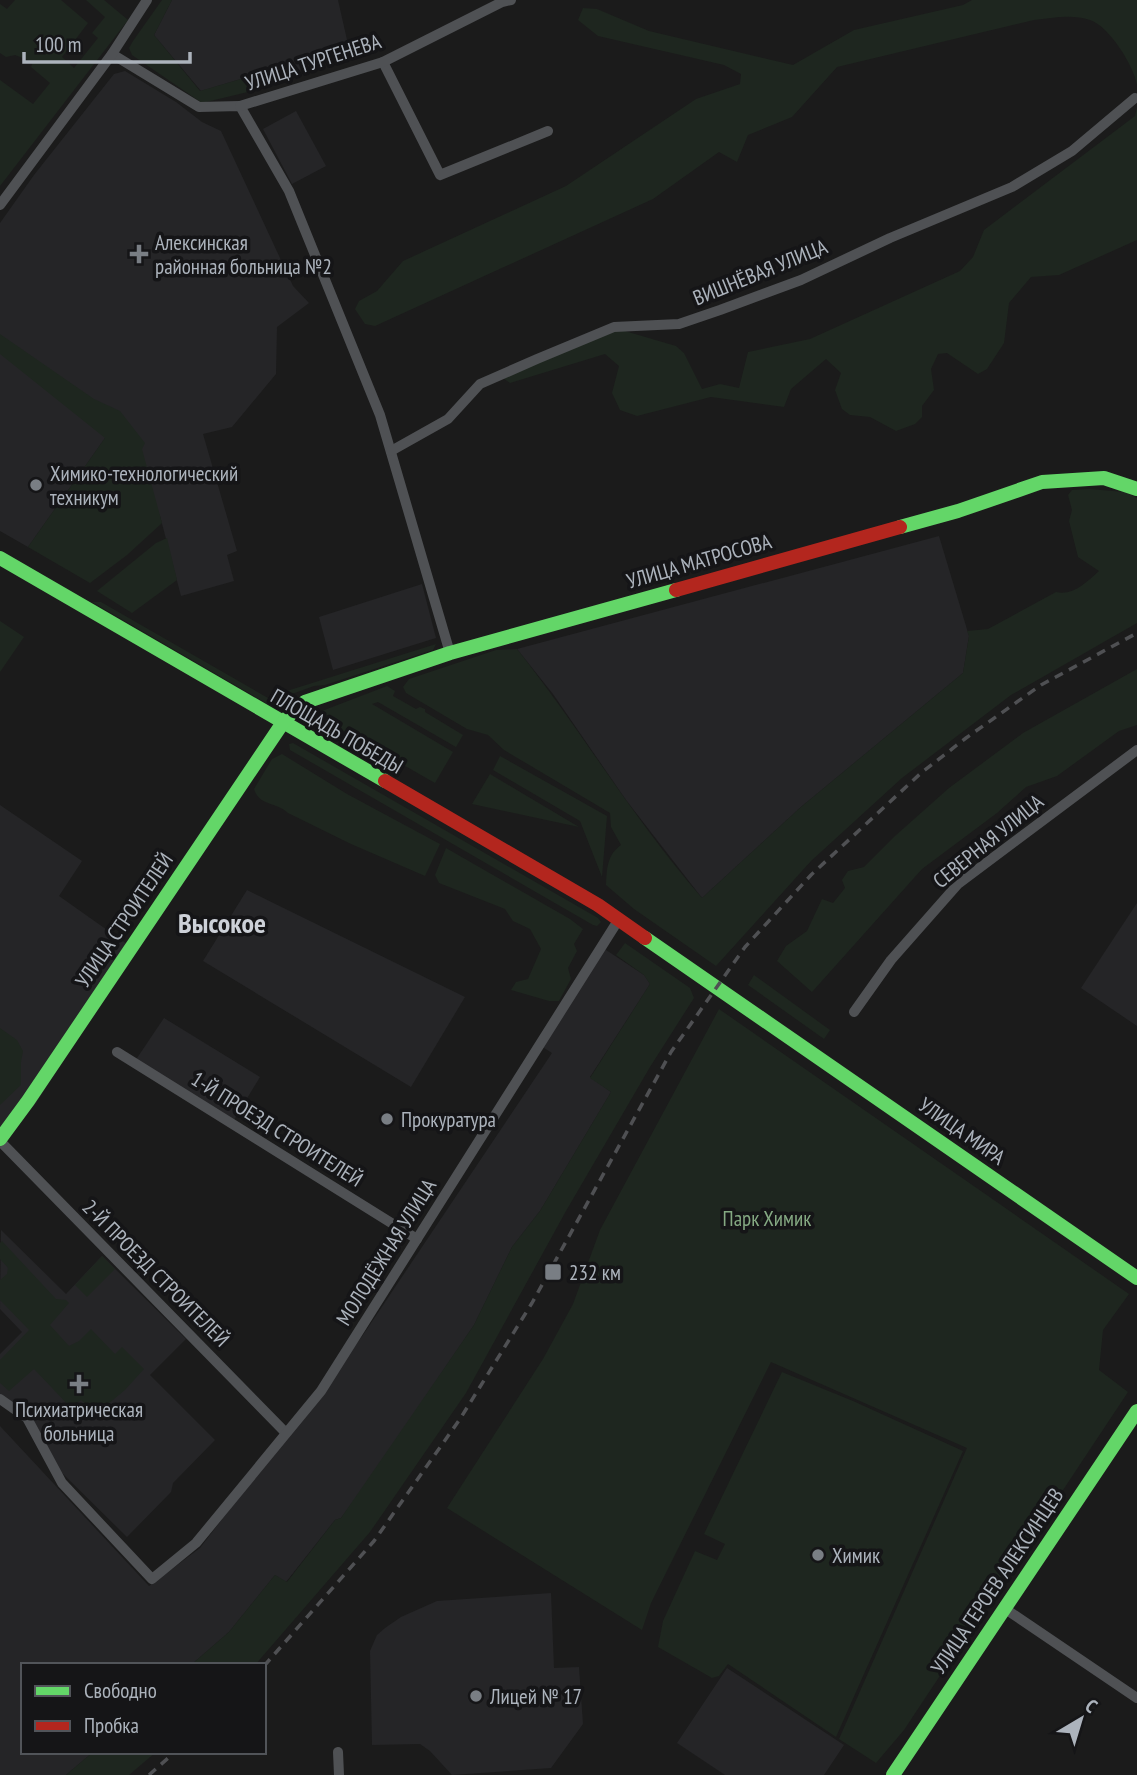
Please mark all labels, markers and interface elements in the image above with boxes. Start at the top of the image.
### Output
scale bar [24,21,191,65]
street label: УЛИЦА ТУРГЕНЕВА [242,27,384,97]
text: 100 m [35,31,81,58]
place label: Алексинская районная больница №2 [155,229,332,280]
street label: ВИШНЁВАЯ УЛИЦА [689,233,831,311]
marker: Алексинская районная больница №2 [129,244,149,264]
place label: Химико-технологический техникум [50,460,238,511]
marker: Химико-технологический техникум [28,477,44,493]
street label: УЛИЦА МАТРОСОВА [624,527,775,595]
street label: ПЛОЩАДЬ ПОБЕДЫ [266,682,408,780]
street label: СЕВЕРНАЯ УЛИЦА [927,788,1049,894]
street label: УЛИЦА СТРОИТЕЛЕЙ [69,848,179,992]
district label: Высокое [178,904,266,941]
street label: 1-Й ПРОЕЗД СТРОИТЕЛЕЙ [186,1065,368,1193]
street label: УЛИЦА МИРА [913,1091,1011,1171]
place label: Прокуратура [401,1106,496,1133]
marker: Прокуратура [379,1111,395,1127]
street label: МОЛОДЁЖНАЯ УЛИЦА [330,1174,442,1330]
street label: 2-Й ПРОЕЗД СТРОИТЕЛЕЙ [77,1194,235,1352]
park label: Парк Химик [723,1205,811,1232]
place label: 232 км [569,1259,621,1286]
marker: 232 км [543,1262,563,1282]
marker: Психиатрическая больница [69,1374,89,1394]
place label: Психиатрическая больница [15,1396,143,1447]
street label: УЛИЦА ГЕРОЕВ АЛЕКСИНЦЕВ [925,1483,1069,1679]
place label: Химик [832,1542,880,1569]
marker: Химик [810,1547,826,1563]
legend [21,1663,266,1754]
text: Свободно [84,1677,157,1704]
place label: Лицей № 17 [489,1683,582,1710]
north arrow [1046,1684,1116,1754]
marker: Лицей № 17 [468,1688,484,1704]
text: С [1081,1693,1103,1718]
text: Пробка [84,1712,139,1739]

